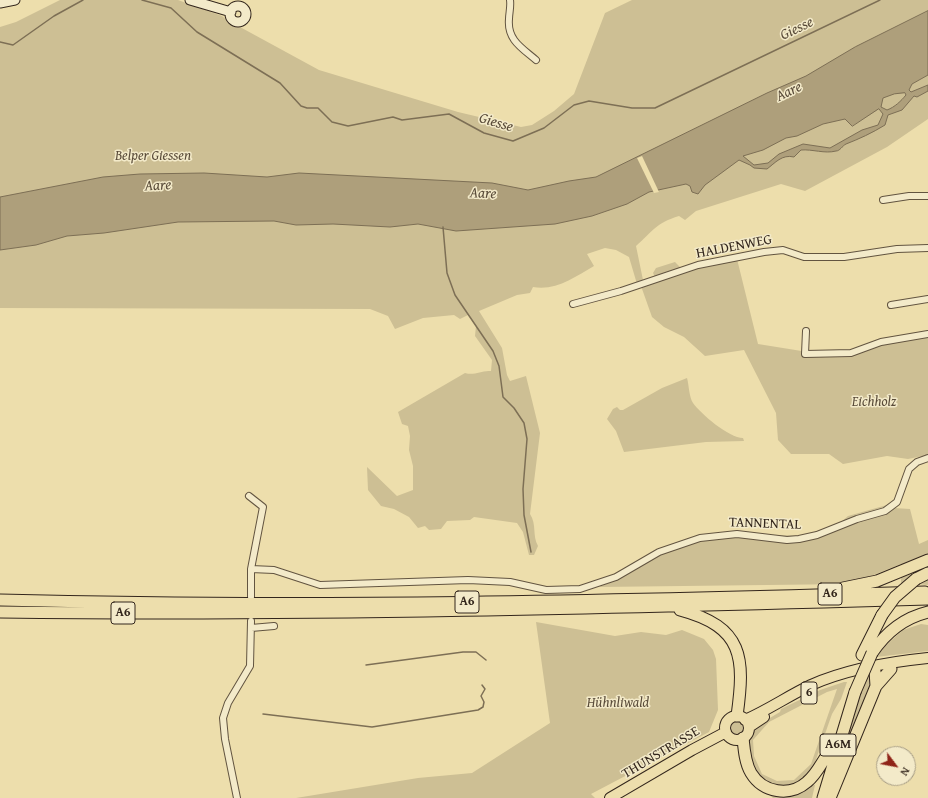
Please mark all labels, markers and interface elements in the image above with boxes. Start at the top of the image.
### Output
water label: Giesse [777,13,817,45]
water label: Aare [773,78,805,106]
water label: Giesse [477,110,515,136]
park label: Belper Giessen [115,148,191,164]
water label: Aare [144,176,172,196]
water label: Aare [469,185,497,203]
street label: HALDENWEG [695,231,773,263]
park label: Eichholz [852,394,896,410]
street label: TANNENTAL [729,514,801,534]
road number: A6 [818,583,842,605]
road number: A6 [455,591,479,613]
road number: A6 [111,602,135,624]
road number: 6 [801,682,817,704]
park label: Hühnliwald [587,695,649,711]
street label: THUNSTRASSE [619,723,703,783]
road number: A6M [820,734,856,756]
north arrow [876,746,916,786]
text: N [897,764,914,779]

